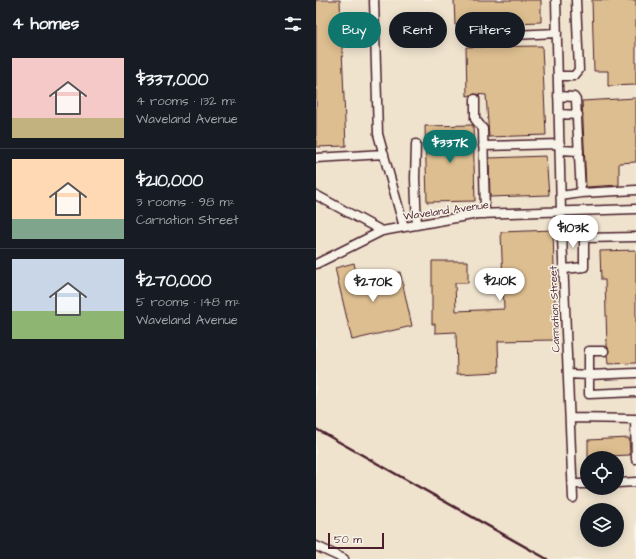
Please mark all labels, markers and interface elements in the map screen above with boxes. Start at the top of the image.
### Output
text: 4 homes [12,12,79,36]
chip: Buy [328,12,381,48]
chip: Rent [389,12,447,48]
chip: Filters [455,12,525,48]
icon: filters [282,13,304,35]
text: $337,000 [136,68,208,92]
icon: home [44,74,92,122]
text: 4 rooms · 132 m² [136,92,237,110]
text: Waveland Avenue [136,110,238,128]
pin: $337K [422,130,478,164]
text: $337K [432,134,468,152]
text: $210,000 [136,169,203,193]
icon: home [44,175,92,223]
text: 3 rooms · 98 m² [136,193,235,211]
street label: Waveland Avenue [402,197,490,224]
text: Carnation Street [136,211,238,229]
pin: $103K [545,215,601,249]
text: $103K [557,219,589,237]
street label: Carnation Street [545,265,564,353]
pin: $210K [472,268,528,302]
text: $270,000 [136,269,212,293]
pin: $270K [345,269,401,303]
text: $210K [484,272,516,290]
text: $270K [354,273,392,291]
icon: home [44,275,92,323]
text: 5 rooms · 148 m² [136,293,240,311]
text: Waveland Avenue [136,311,238,329]
map controls [580,451,624,547]
button: locate [580,451,624,495]
button: layers [580,503,624,547]
scale bar [328,531,384,550]
text: 50 m [334,532,362,547]

